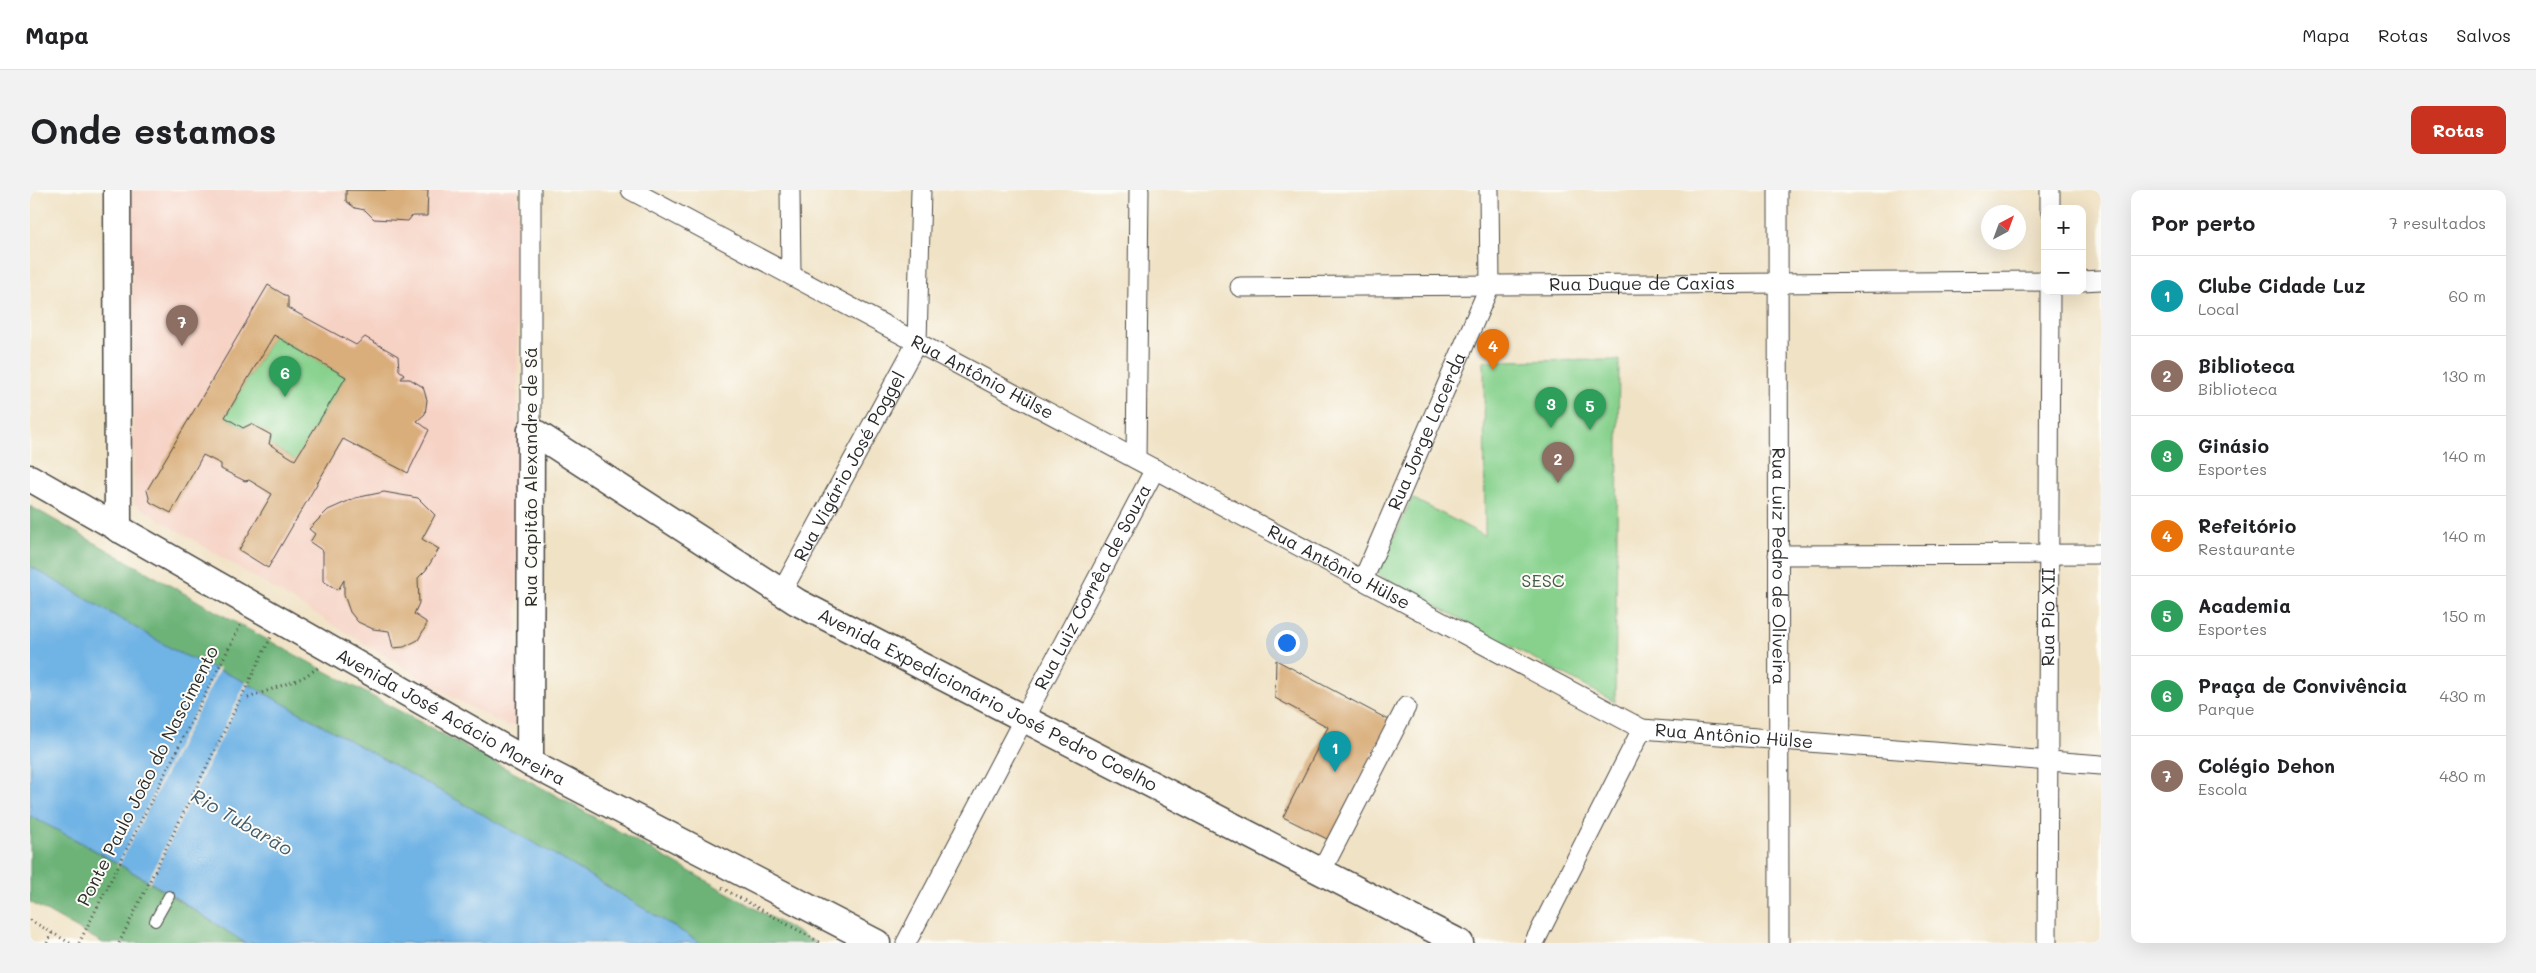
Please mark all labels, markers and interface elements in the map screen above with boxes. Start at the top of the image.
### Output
text: Mapa [25,19,89,50]
text: Mapa [2302,23,2350,47]
text: Rotas [2378,23,2428,47]
text: Salvos [2456,23,2511,47]
button: Rotas [2411,106,2506,154]
text: Onde estamos [30,107,276,153]
north arrow [1981,205,2026,250]
map controls [2041,205,2086,295]
button: + [2041,205,2086,250]
text: Por perto [2151,209,2255,236]
text: 7 resultados [2389,212,2486,233]
button: − [2041,250,2086,295]
street label: Rua Duque de Caxias [1549,270,1735,296]
text: Clube Cidade Luz [2198,273,2365,298]
text: 1 [2163,285,2171,306]
text: 60 m [2449,285,2486,306]
text: Local [2198,298,2239,319]
pin: 7 [166,305,198,346]
street label: Rua Antônio Hülse [907,328,1058,424]
pin: 4 [1477,329,1509,370]
street label: Rua Capitão Alexandre de Sá [518,347,542,607]
street label: Rua Jorge Lacerda [1382,348,1471,513]
text: Biblioteca [2198,353,2295,378]
pin: 6 [269,356,301,397]
text: 2 [2163,365,2171,386]
text: 130 m [2442,365,2486,386]
street label: Rua Vigário José Poggel [788,367,910,565]
text: Biblioteca [2198,378,2278,399]
pin: 3 [1535,387,1567,428]
pin: 5 [1574,389,1606,430]
text: Ginásio [2198,433,2269,458]
pin: 2 [1542,442,1574,483]
text: 3 [2162,445,2172,466]
text: 140 m [2442,445,2486,466]
street label: Rua Luiz Pedro de Oliveira [1767,447,1792,685]
text: Esportes [2198,458,2267,479]
street label: Rua Luiz Corrêa de Souza [1028,480,1156,694]
text: Refeitório [2198,513,2296,538]
street label: Rua Antônio Hülse [1264,519,1415,614]
text: 4 [2162,525,2172,546]
text: 140 m [2442,525,2486,546]
text: Restaurante [2198,538,2296,559]
street label: Rua Pio XII [2035,567,2060,667]
park label: SESC [1521,568,1565,592]
text: Academia [2198,593,2291,618]
street label: Avenida Expedicionário José Pedro Coelho [814,602,1162,796]
text: 5 [2162,605,2172,626]
text: 150 m [2442,605,2486,626]
text: Esportes [2198,618,2267,639]
your location [1274,630,1300,656]
street label: Ponte Paulo João do Nascimento [71,641,224,910]
street label: Avenida José Acácio Moreira [332,642,570,790]
text: Praça de Convivência [2198,673,2407,698]
text: 6 [2162,685,2172,706]
text: 430 m [2439,685,2486,706]
text: Parque [2198,698,2255,719]
street label: Rua Antônio Hülse [1654,717,1814,753]
pin: 1 [1319,731,1351,772]
text: Colégio Dehon [2198,753,2335,778]
text: 7 [2163,765,2171,786]
text: 480 m [2439,765,2486,786]
text: Escola [2198,778,2248,799]
water label: Rio Tubarão [187,783,297,861]

